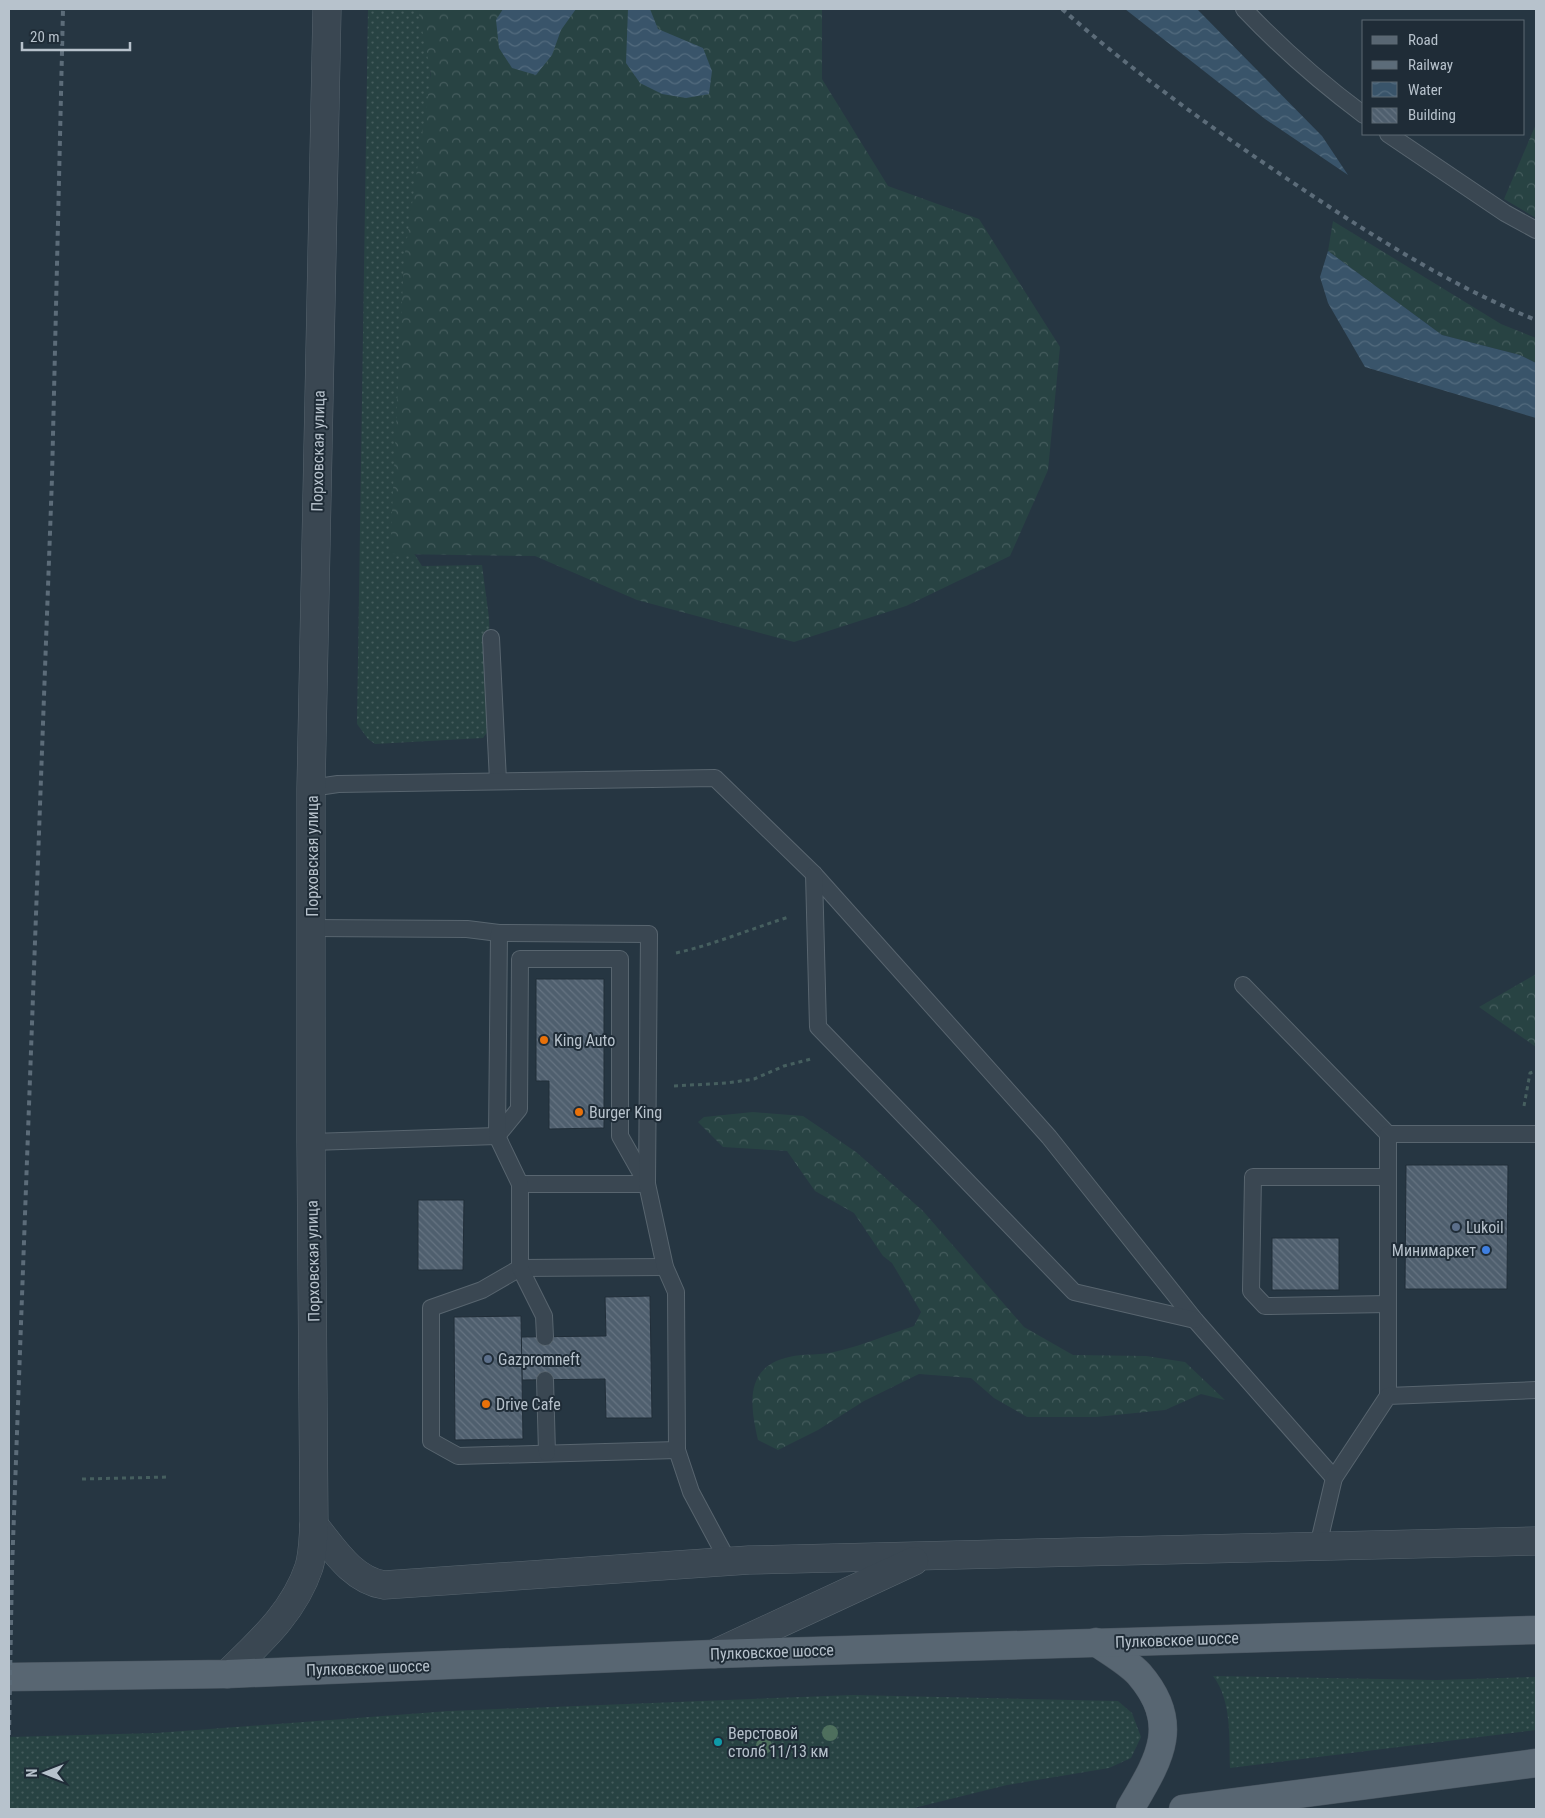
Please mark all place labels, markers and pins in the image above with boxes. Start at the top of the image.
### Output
place label: King Auto [554,1031,615,1050]
marker: King Auto [538,1034,550,1046]
place label: Burger King [589,1103,662,1122]
marker: Burger King [573,1106,585,1118]
place label: Lukoil [1466,1218,1504,1237]
marker: Lukoil [1450,1221,1462,1233]
place label: Минимаркет [1392,1241,1476,1260]
marker: Минимаркет [1480,1244,1492,1256]
place label: Gazpromneft [498,1350,580,1369]
marker: Gazpromneft [482,1353,494,1365]
place label: Drive Cafe [496,1395,561,1414]
marker: Drive Cafe [480,1398,492,1410]
place label: Верстовой столб 11/13 км [728,1724,829,1761]
marker: Верстовой столб 11/13 км [712,1736,724,1748]

